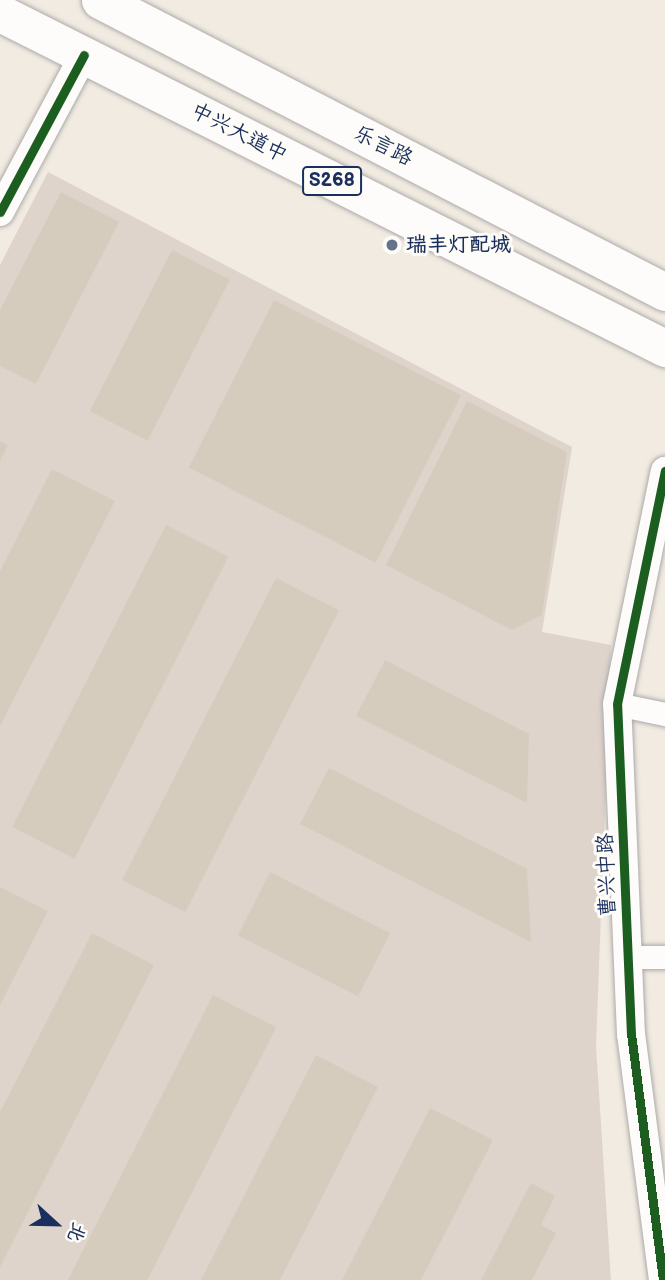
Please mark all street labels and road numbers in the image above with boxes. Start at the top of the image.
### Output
street label: 中兴大道中 [187,98,291,168]
street label: 乐言路 [349,120,417,172]
road number: S268 [300,166,364,196]
street label: 曹兴中路 [593,833,621,917]

